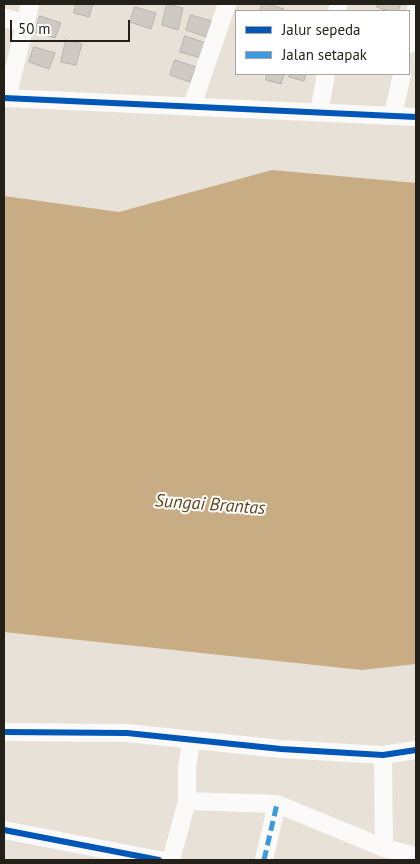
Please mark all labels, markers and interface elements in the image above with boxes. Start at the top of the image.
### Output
scale bar [12,10,132,42]
legend [235,10,410,75]
text: 50 m [18,19,51,38]
text: Jalur sepeda [282,20,361,39]
text: Jalan setapak [282,45,367,64]
water label: Sungai Brantas [154,490,266,520]

